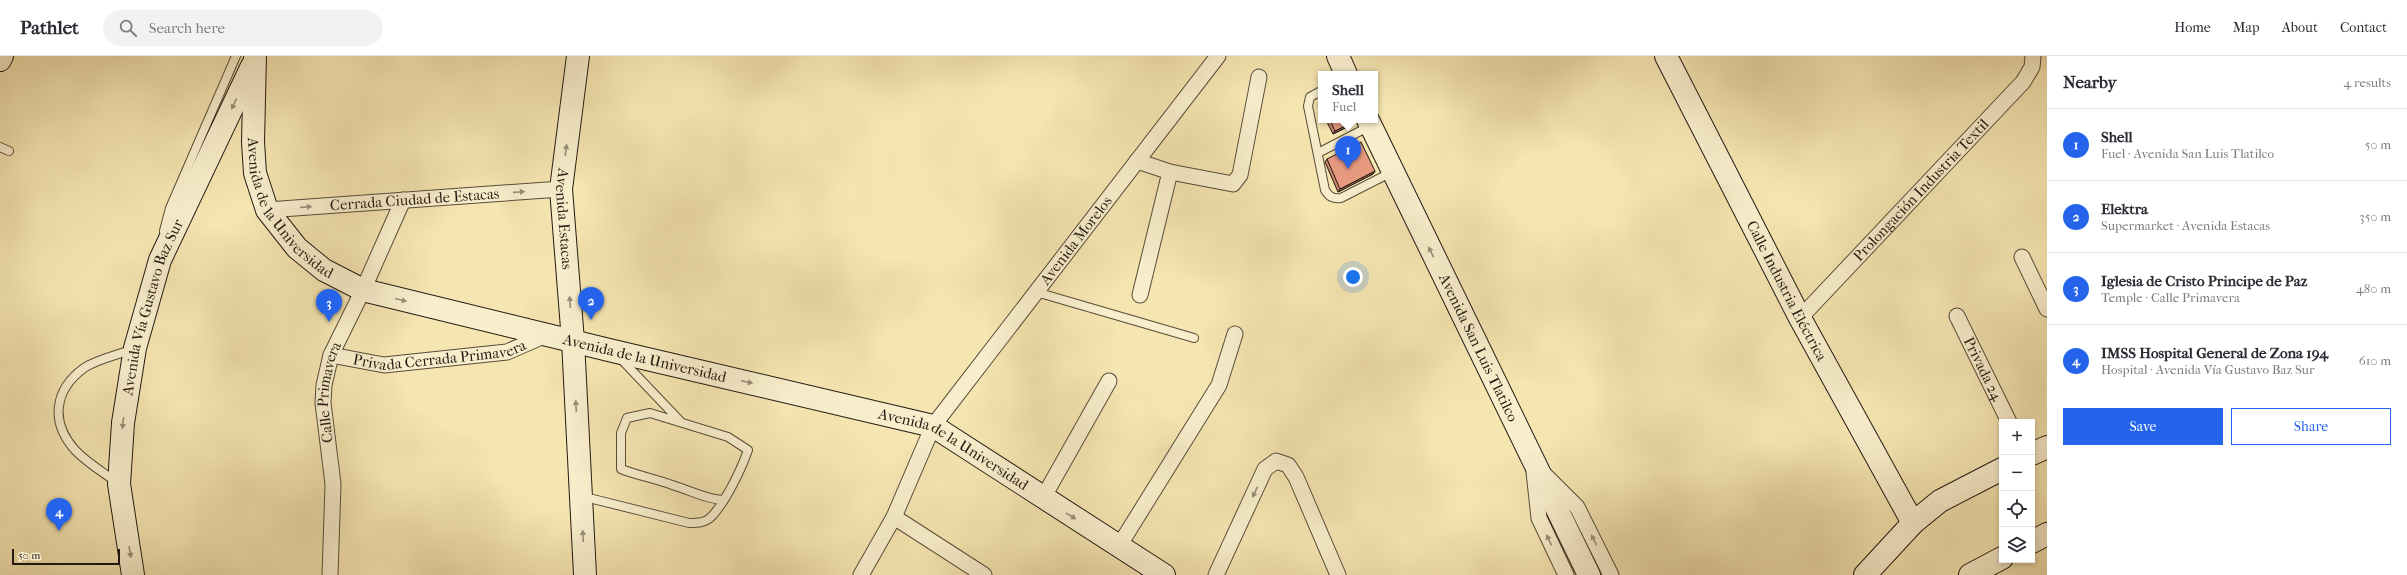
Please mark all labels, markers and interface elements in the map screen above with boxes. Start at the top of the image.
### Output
search box [103,10,383,46]
text: Pathlet [20,17,79,39]
icon: search [117,17,139,39]
text: Search here [149,19,225,37]
text: Home [2174,19,2211,36]
text: Map [2233,19,2260,36]
text: About [2282,19,2318,36]
text: Contact [2340,19,2387,36]
popup [1318,71,1378,123]
text: Nearby [2063,72,2117,92]
text: 4 results [2344,75,2391,90]
text: Shell [1332,81,1364,99]
one-way arrow [231,98,237,110]
text: Fuel [1332,99,1356,114]
street label: Prolongación Industria Textil [1849,115,1992,265]
text: Shell [2101,128,2133,146]
street label: Avenida de la Universidad [244,136,337,283]
pin: 1 [1335,136,1361,169]
text: 1 [2074,137,2078,152]
text: 50 m [2365,137,2391,152]
one-way arrow [563,144,569,156]
text: Fuel · Avenida San Luis Tlatilco [2101,146,2274,161]
street label: Avenida Estacas [552,166,576,271]
street label: Cerrada Ciudad de Estacas [329,184,500,214]
one-way arrow [513,188,526,195]
street label: Avenida Morelos [1035,192,1116,289]
text: Elektra [2101,200,2148,218]
one-way arrow [300,204,312,211]
text: 2 [2073,209,2079,224]
text: 350 m [2359,209,2391,224]
street label: Avenida Vía Gustavo Baz Sur [118,216,187,398]
street label: Calle Industria Eléctrica [1743,218,1831,365]
text: Supermarket · Avenida Estacas [2101,218,2270,233]
one-way arrow [1428,246,1434,258]
your location [1343,267,1363,287]
street label: Avenida San Luis Tlatilco [1435,270,1522,425]
text: Iglesia de Cristo Principe de Paz [2101,272,2307,290]
text: 3 [2073,281,2079,296]
text: 480 m [2356,281,2391,296]
pin: 2 [578,287,604,320]
pin: 3 [316,289,342,322]
text: Temple · Calle Primavera [2101,290,2240,305]
one-way arrow [566,296,573,308]
one-way arrow [395,297,407,303]
street label: Avenida de la Universidad [560,330,729,386]
street label: Privada 24 [1960,334,2007,405]
street label: Privada Cerrada Primavera [352,335,530,375]
street label: Calle Primavera [314,338,346,444]
text: IMSS Hospital General de Zona 194 [2101,344,2328,362]
text: 4 [2072,353,2080,368]
text: 610 m [2359,353,2391,368]
text: Hospital · Avenida Vía Gustavo Baz Sur [2101,362,2315,377]
one-way arrow [740,380,753,386]
one-way arrow [573,399,579,412]
street label: Avenida de la Universidad [876,404,1032,495]
button: Save [2063,408,2223,445]
button: Share [2231,408,2391,445]
one-way arrow [120,417,126,429]
map controls [1999,419,2035,563]
button: + [1999,419,2035,455]
button: − [1999,455,2035,491]
one-way arrow [1251,486,1257,498]
button: locate [1999,491,2035,527]
pin: 4 [46,498,72,531]
one-way arrow [1066,512,1076,520]
button: layers [1999,527,2035,563]
one-way arrow [579,530,586,542]
one-way arrow [1546,534,1552,545]
one-way arrow [1591,534,1597,546]
one-way arrow [127,546,133,558]
scale bar [12,547,120,566]
text: 50 m [18,549,40,562]

